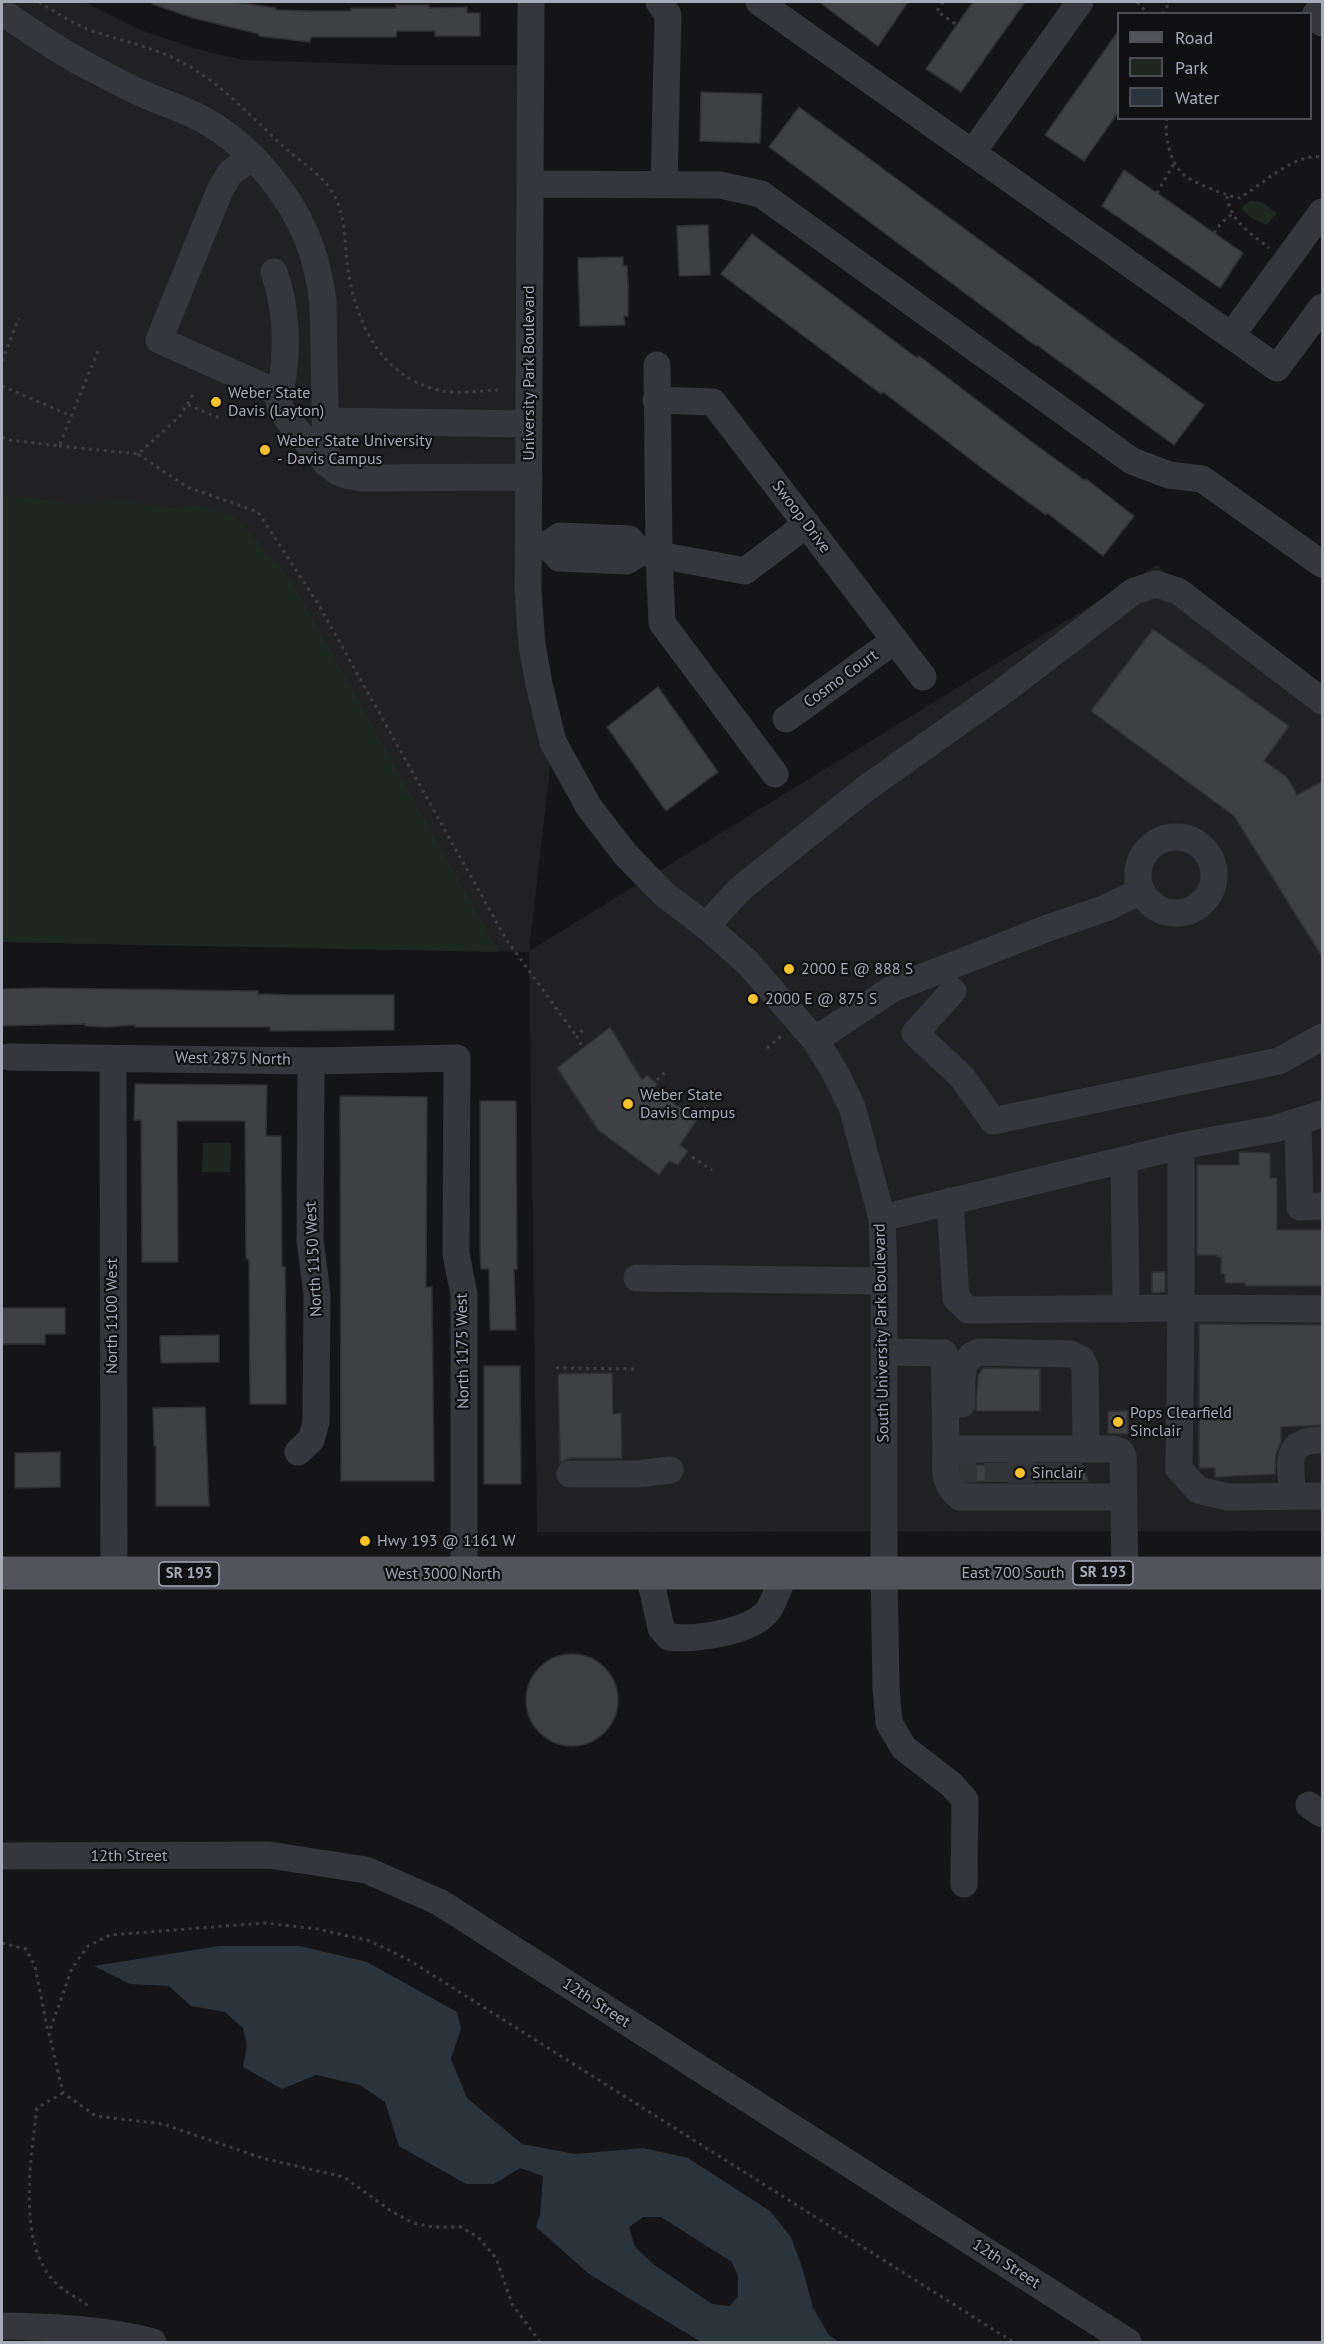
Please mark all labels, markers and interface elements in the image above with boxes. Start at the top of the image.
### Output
legend [1117,12,1312,120]
text: Road [1175,26,1213,49]
text: Park [1175,56,1208,79]
text: Water [1175,86,1219,109]
street label: University Park Boulevard [519,285,539,461]
place label: Weber State Davis (Layton) [228,383,324,421]
marker: Weber State Davis (Layton) [209,395,223,409]
place label: Weber State University - Davis Campus [277,431,432,469]
marker: Weber State University - Davis Campus [258,443,272,457]
street label: Swoop Drive [767,477,835,557]
street label: Cosmo Court [800,646,882,712]
place label: 2000 E @ 888 S [801,959,913,979]
marker: 2000 E @ 888 S [782,962,796,976]
place label: 2000 E @ 875 S [765,989,877,1009]
marker: 2000 E @ 875 S [746,992,760,1006]
street label: West 2875 North [175,1048,291,1070]
place label: Weber State Davis Campus [640,1085,735,1123]
marker: Weber State Davis Campus [621,1097,635,1111]
street label: North 1150 West [301,1201,327,1317]
street label: South University Park Boulevard [870,1223,894,1443]
street label: North 1100 West [102,1258,122,1374]
street label: North 1175 West [452,1293,474,1409]
place label: Pops Clearfield Sinclair [1130,1403,1232,1441]
marker: Pops Clearfield Sinclair [1111,1415,1125,1429]
place label: Sinclair [1032,1463,1083,1483]
marker: Sinclair [1013,1466,1027,1480]
place label: Hwy 193 @ 1161 W [377,1531,515,1551]
marker: Hwy 193 @ 1161 W [358,1534,372,1548]
road number: SR 193 [1073,1561,1133,1585]
road number: SR 193 [159,1562,219,1586]
street label: East 700 South [961,1563,1065,1583]
street label: West 3000 North [385,1564,501,1584]
street label: 12th Street [91,1846,167,1866]
street label: 12th Street [559,1974,633,2032]
street label: 12th Street [969,2235,1043,2293]

